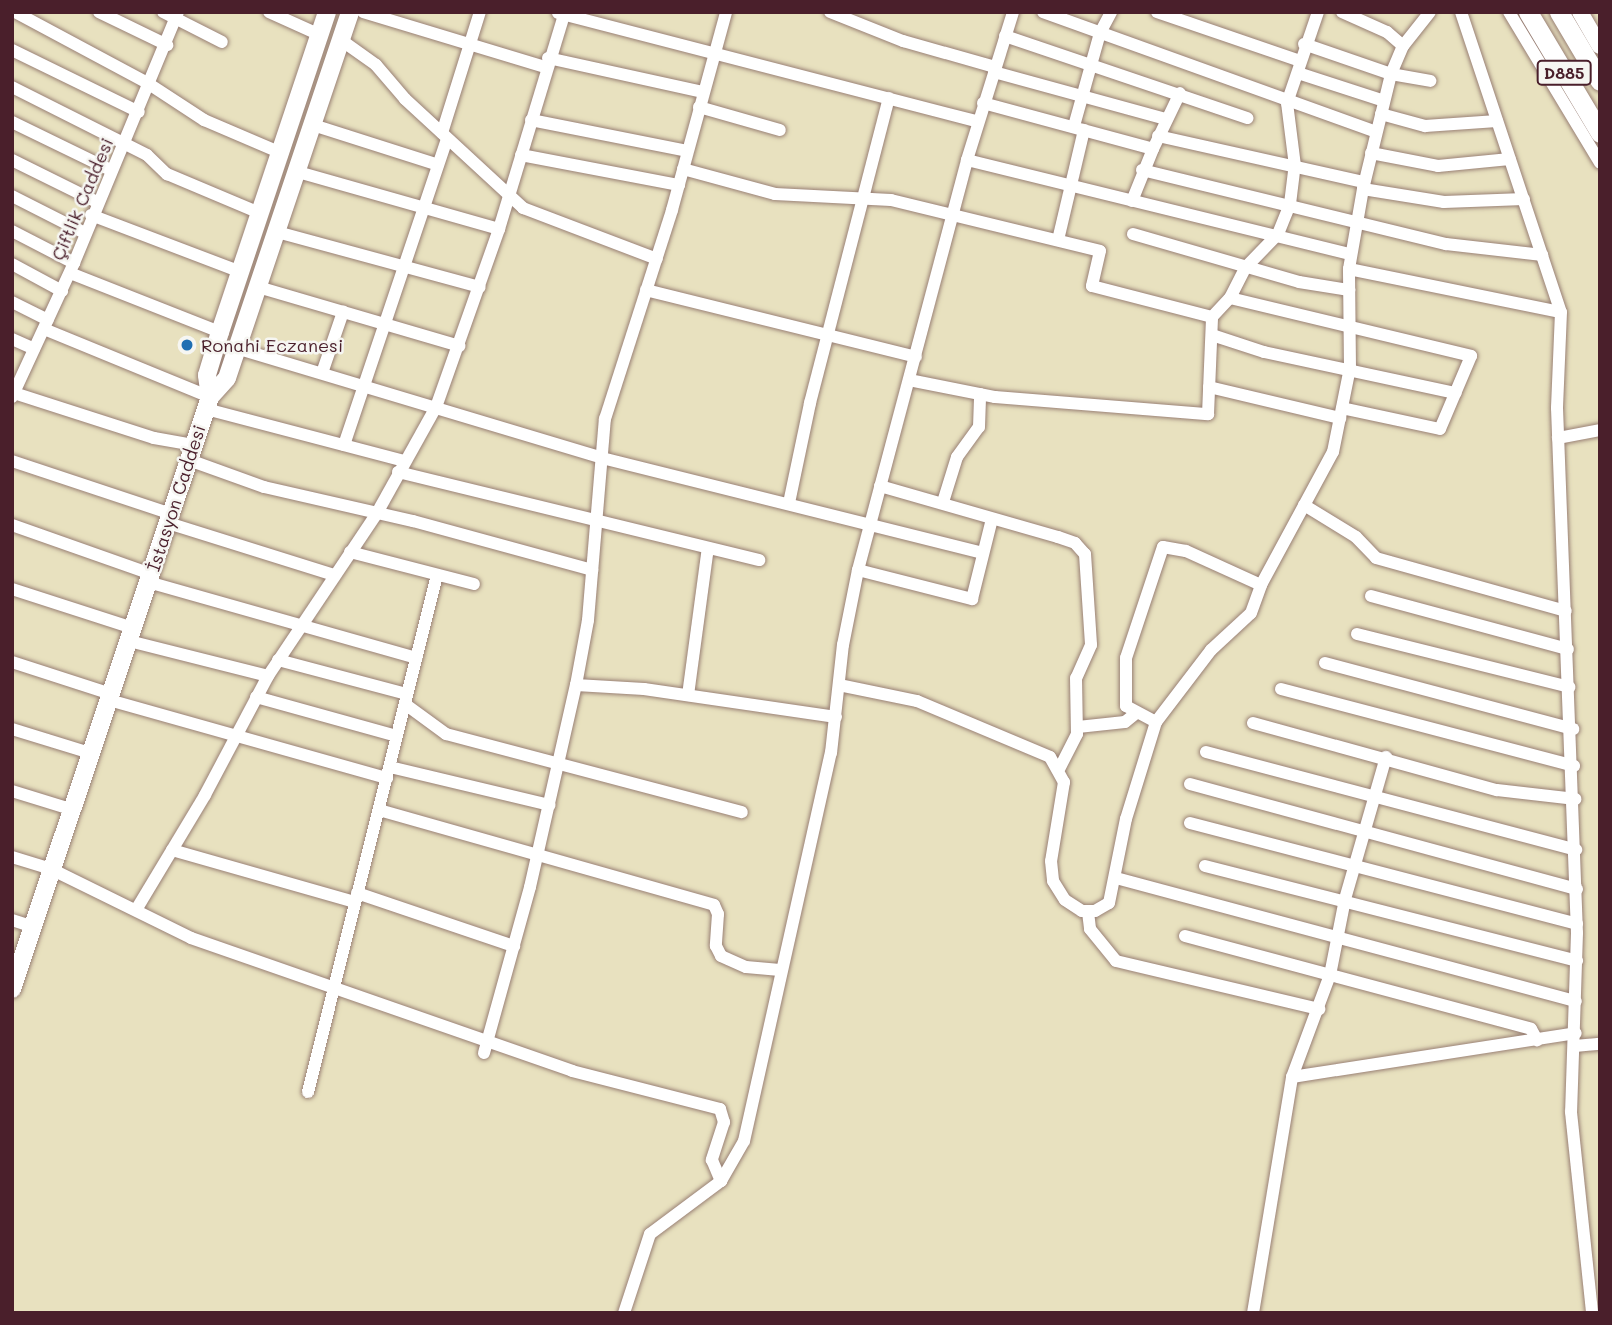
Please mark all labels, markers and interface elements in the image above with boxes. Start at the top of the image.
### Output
road number: D885 [1536,60,1592,86]
street label: Çiftlik Caddesi [46,135,118,263]
place label: Ronahi Eczanesi [201,334,343,356]
marker: Ronahi Eczanesi [179,337,195,353]
street label: İstasyon Caddesi [142,422,210,574]

